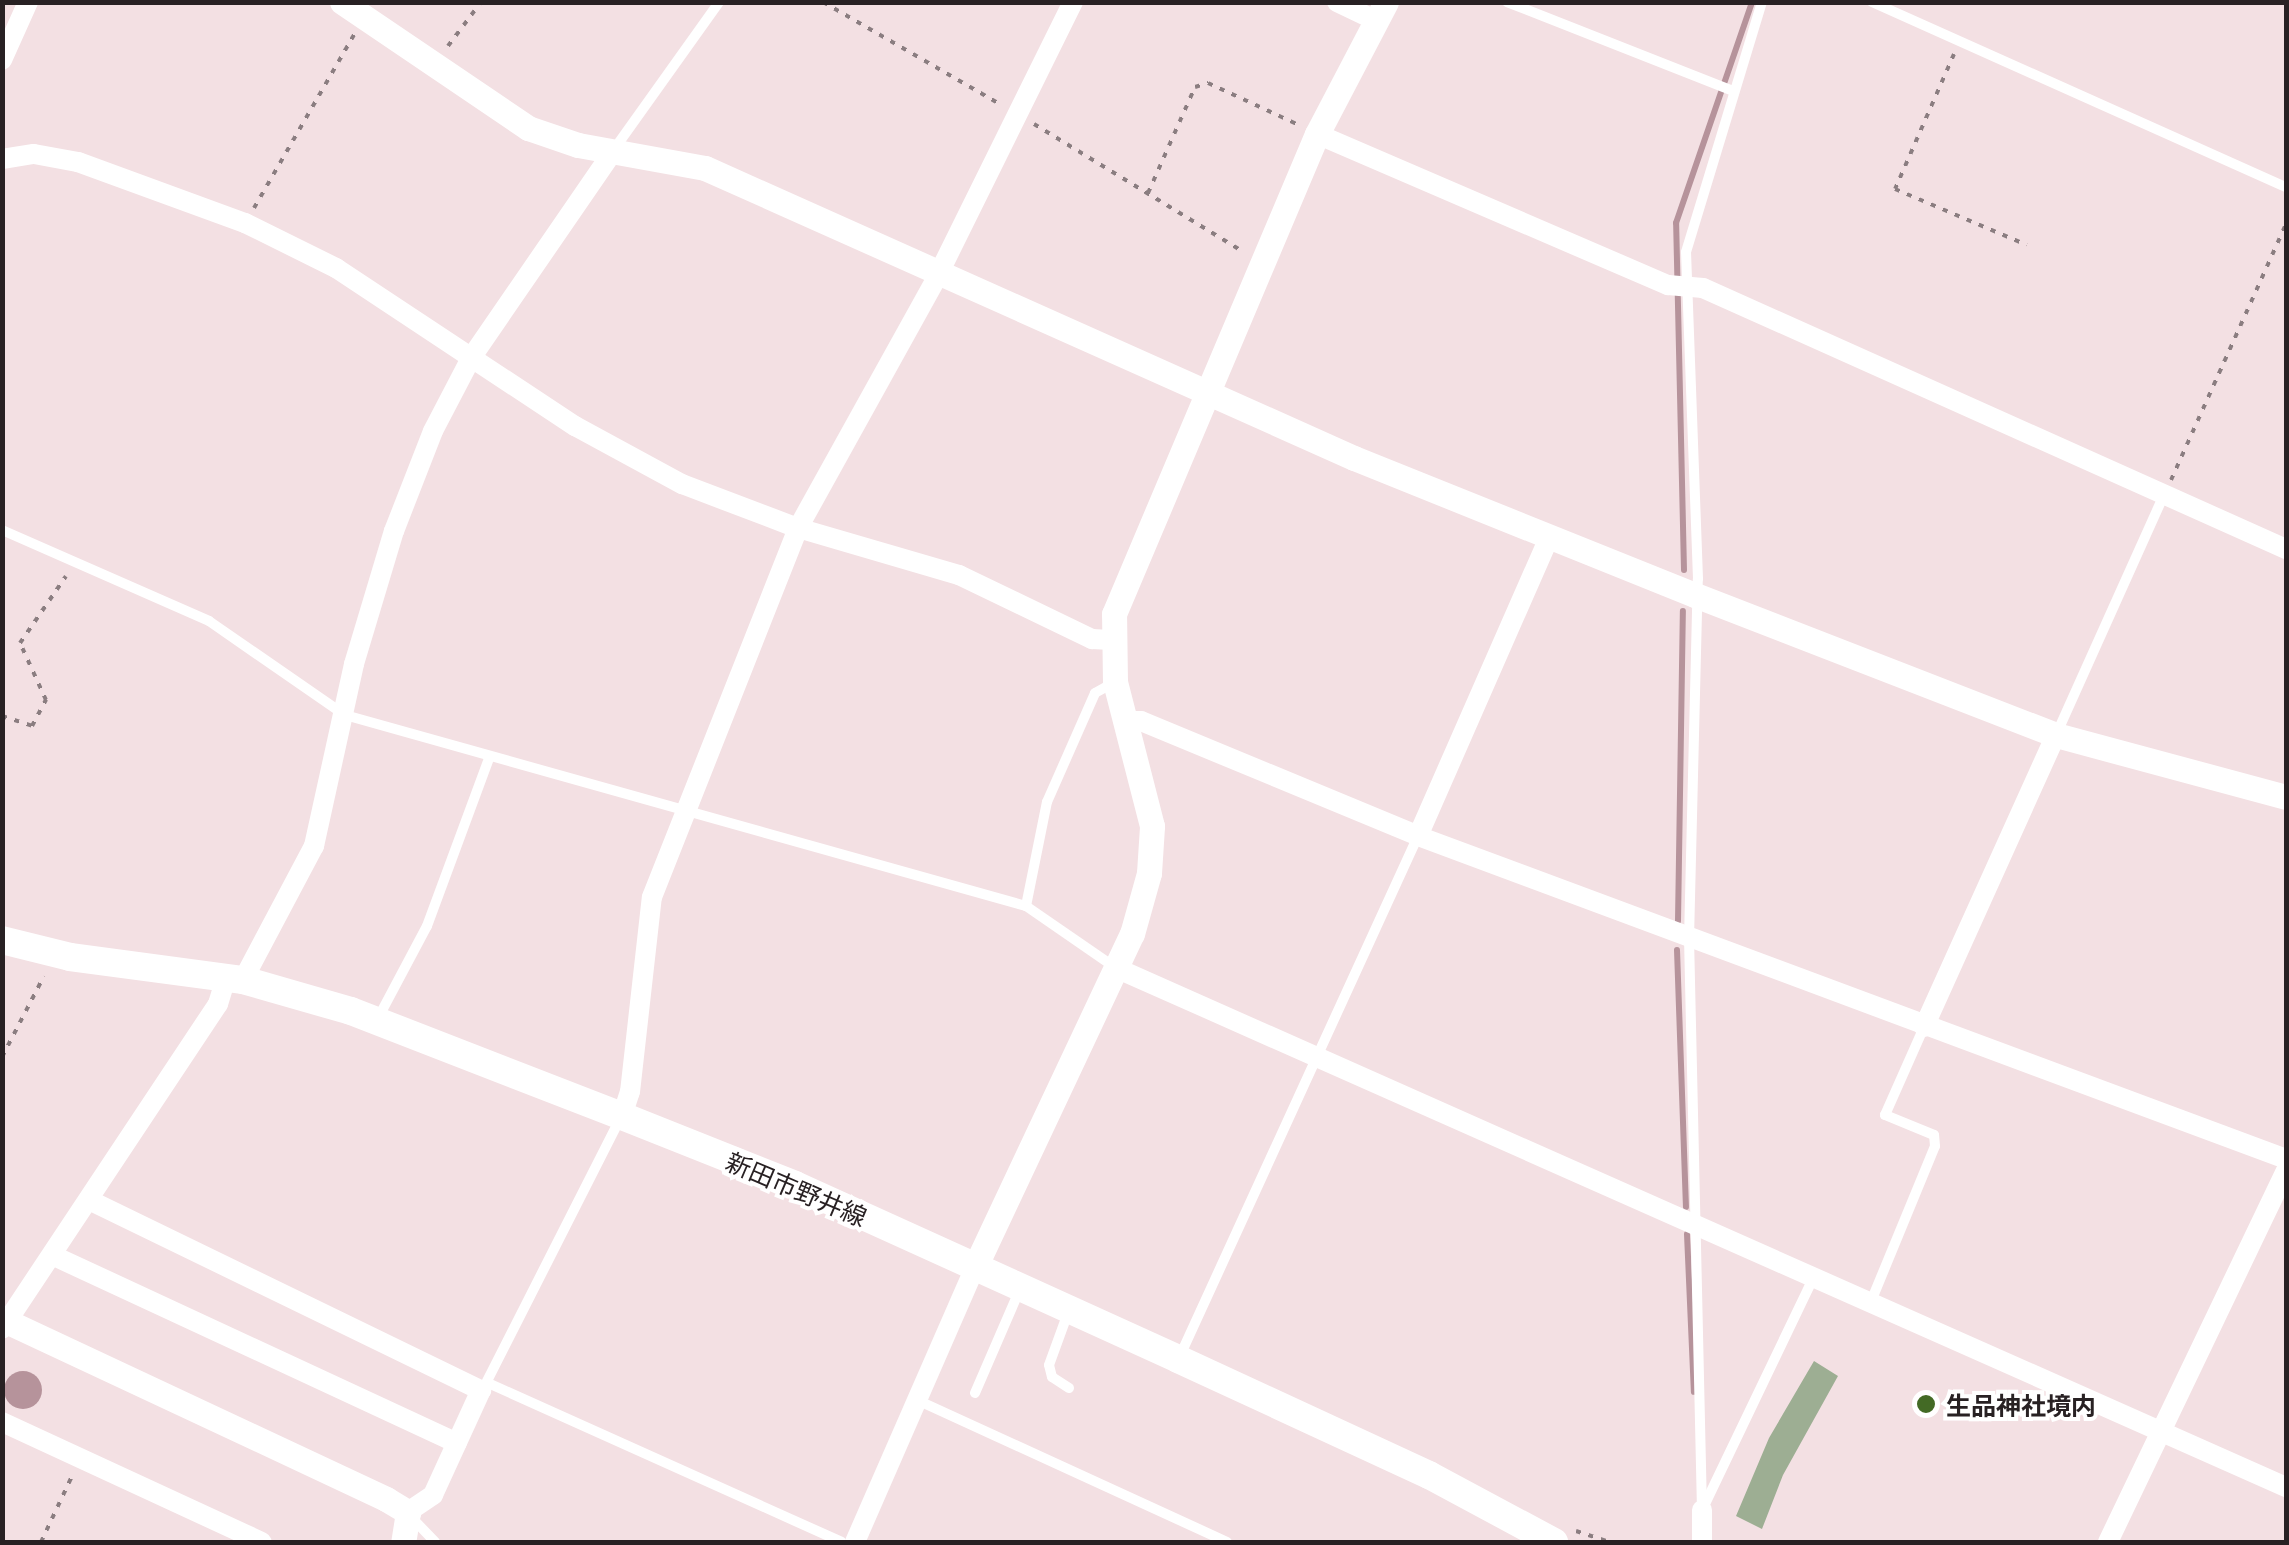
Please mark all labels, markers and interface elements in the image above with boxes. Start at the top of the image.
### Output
street label: 新田市野井線 [722,1145,872,1231]
place label: 生品神社境内 [1946,1389,2096,1419]
marker: 生品神社境内 [1915,1393,1937,1415]

